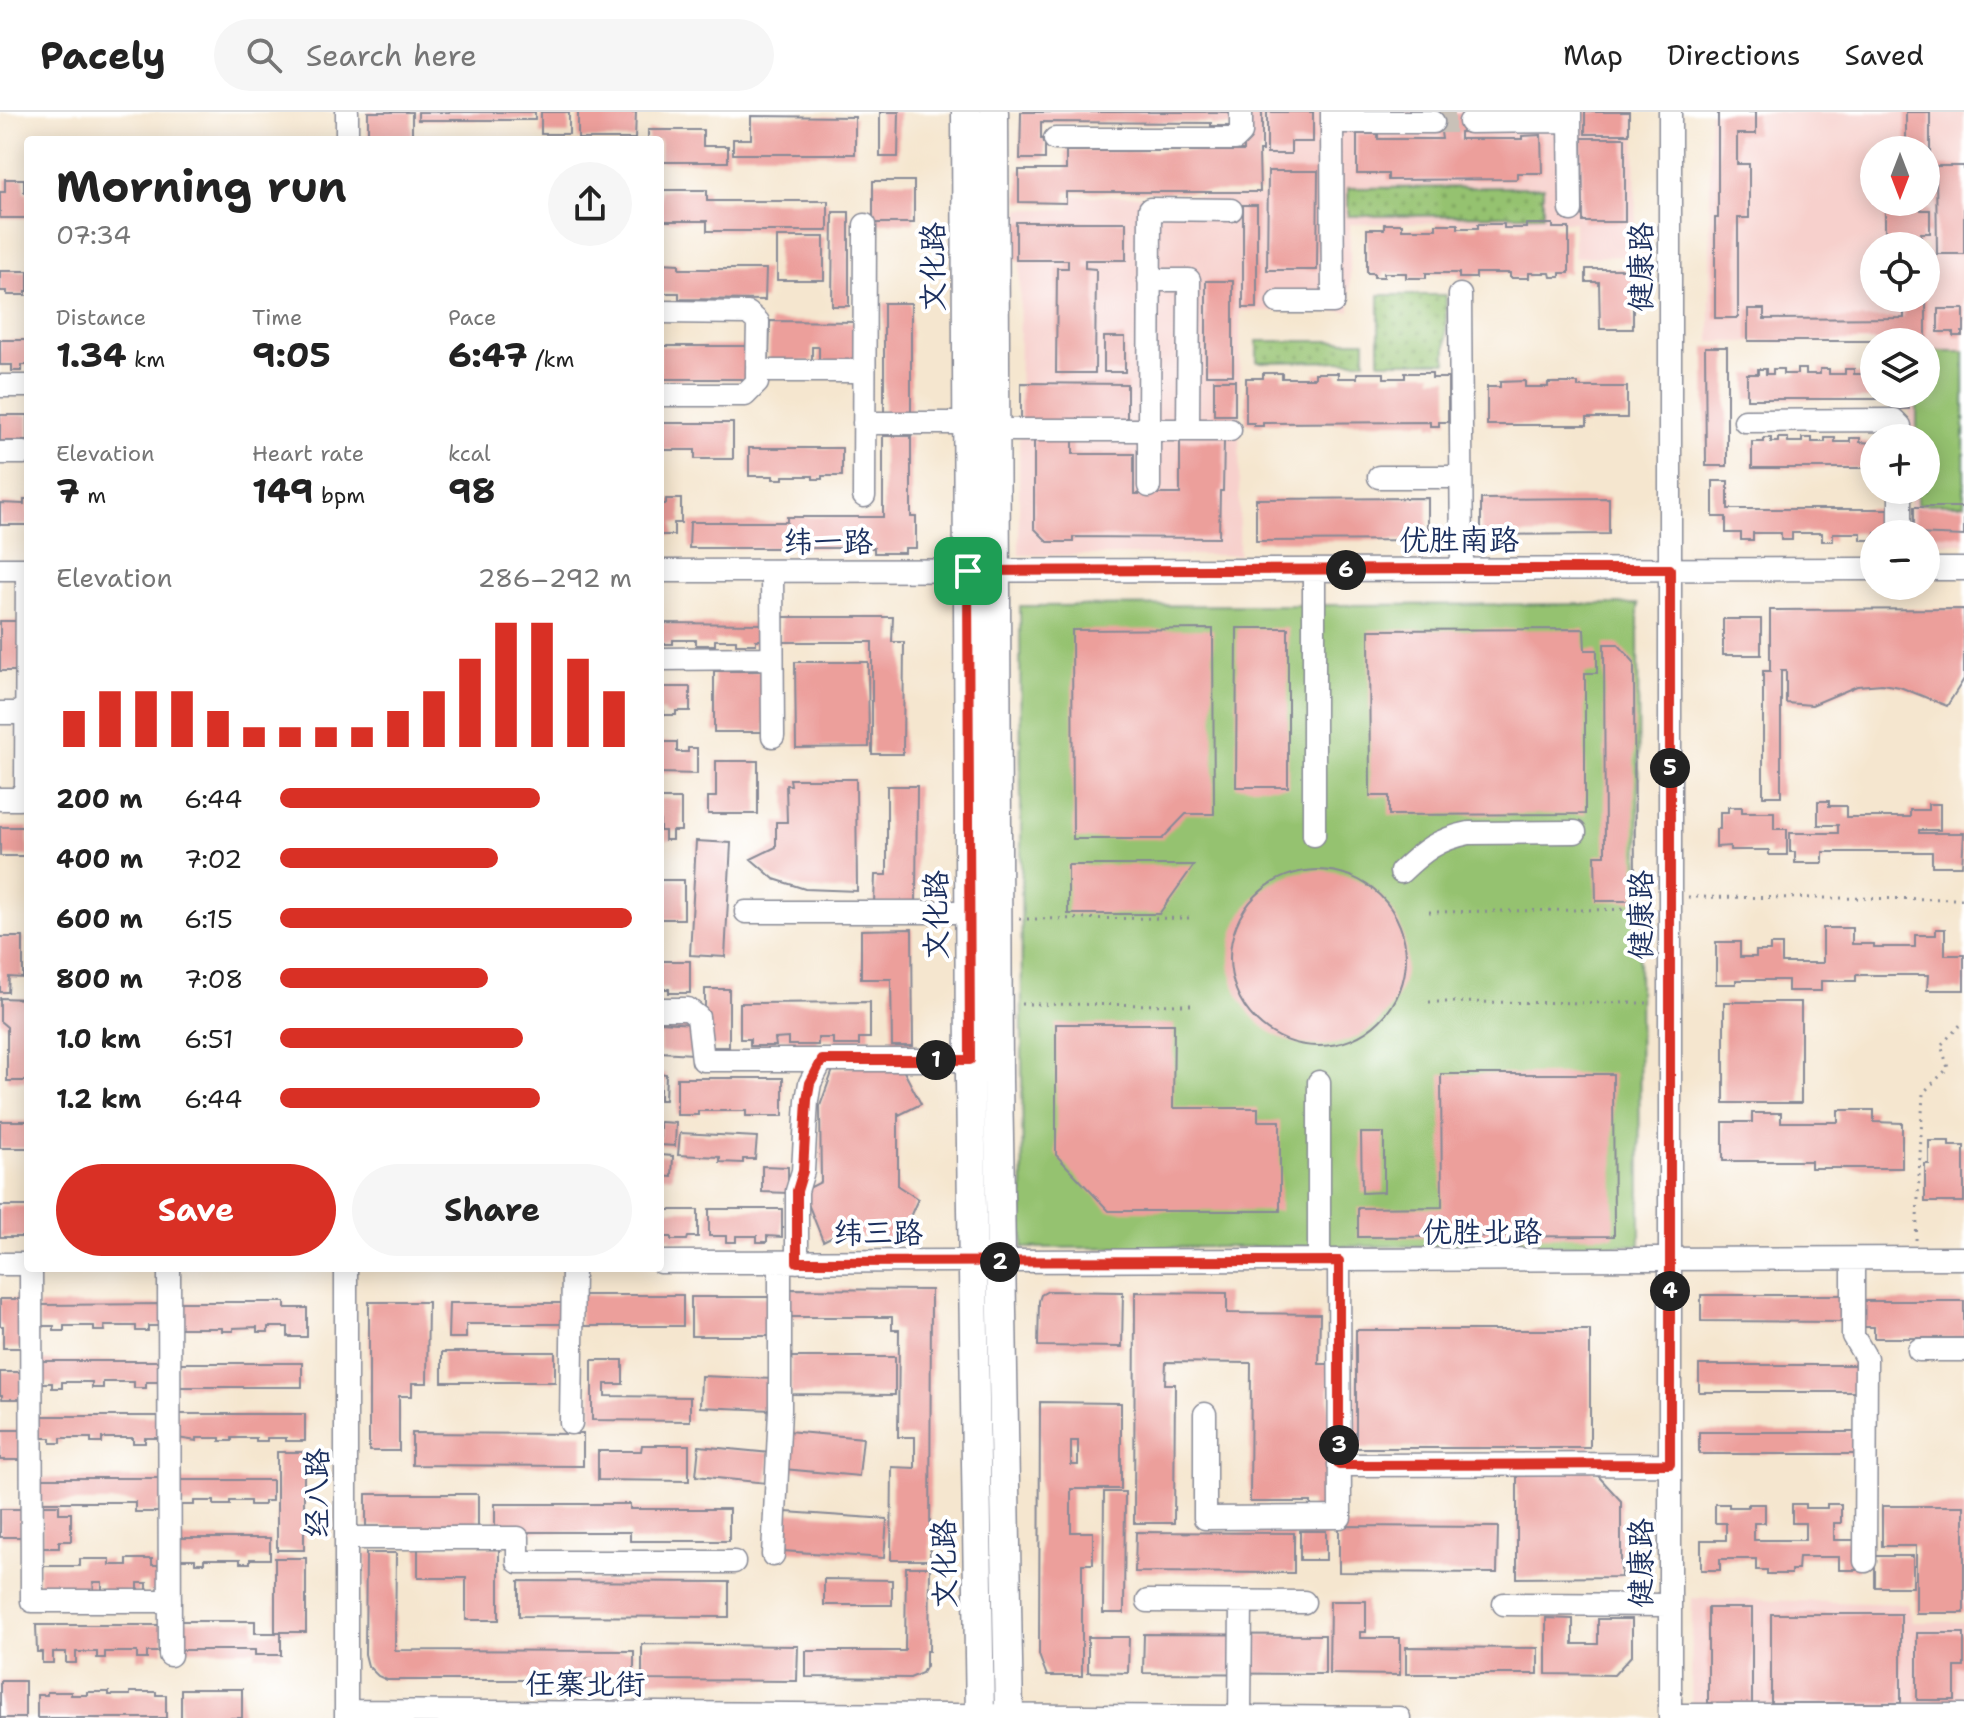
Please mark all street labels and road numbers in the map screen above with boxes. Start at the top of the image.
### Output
street label: 文化路 [912,222,953,312]
street label: 健康路 [1620,222,1661,312]
street label: 优胜南路 [1399,519,1519,560]
street label: 纬一路 [783,521,873,562]
street label: 文化路 [915,870,956,960]
street label: 健康路 [1620,870,1661,960]
street label: 优胜北路 [1422,1211,1542,1252]
street label: 纬三路 [833,1212,923,1253]
street label: 经八路 [296,1448,337,1538]
street label: 健康路 [1620,1518,1661,1608]
street label: 文化路 [923,1519,965,1609]
street label: 任寨北街 [525,1663,645,1704]

